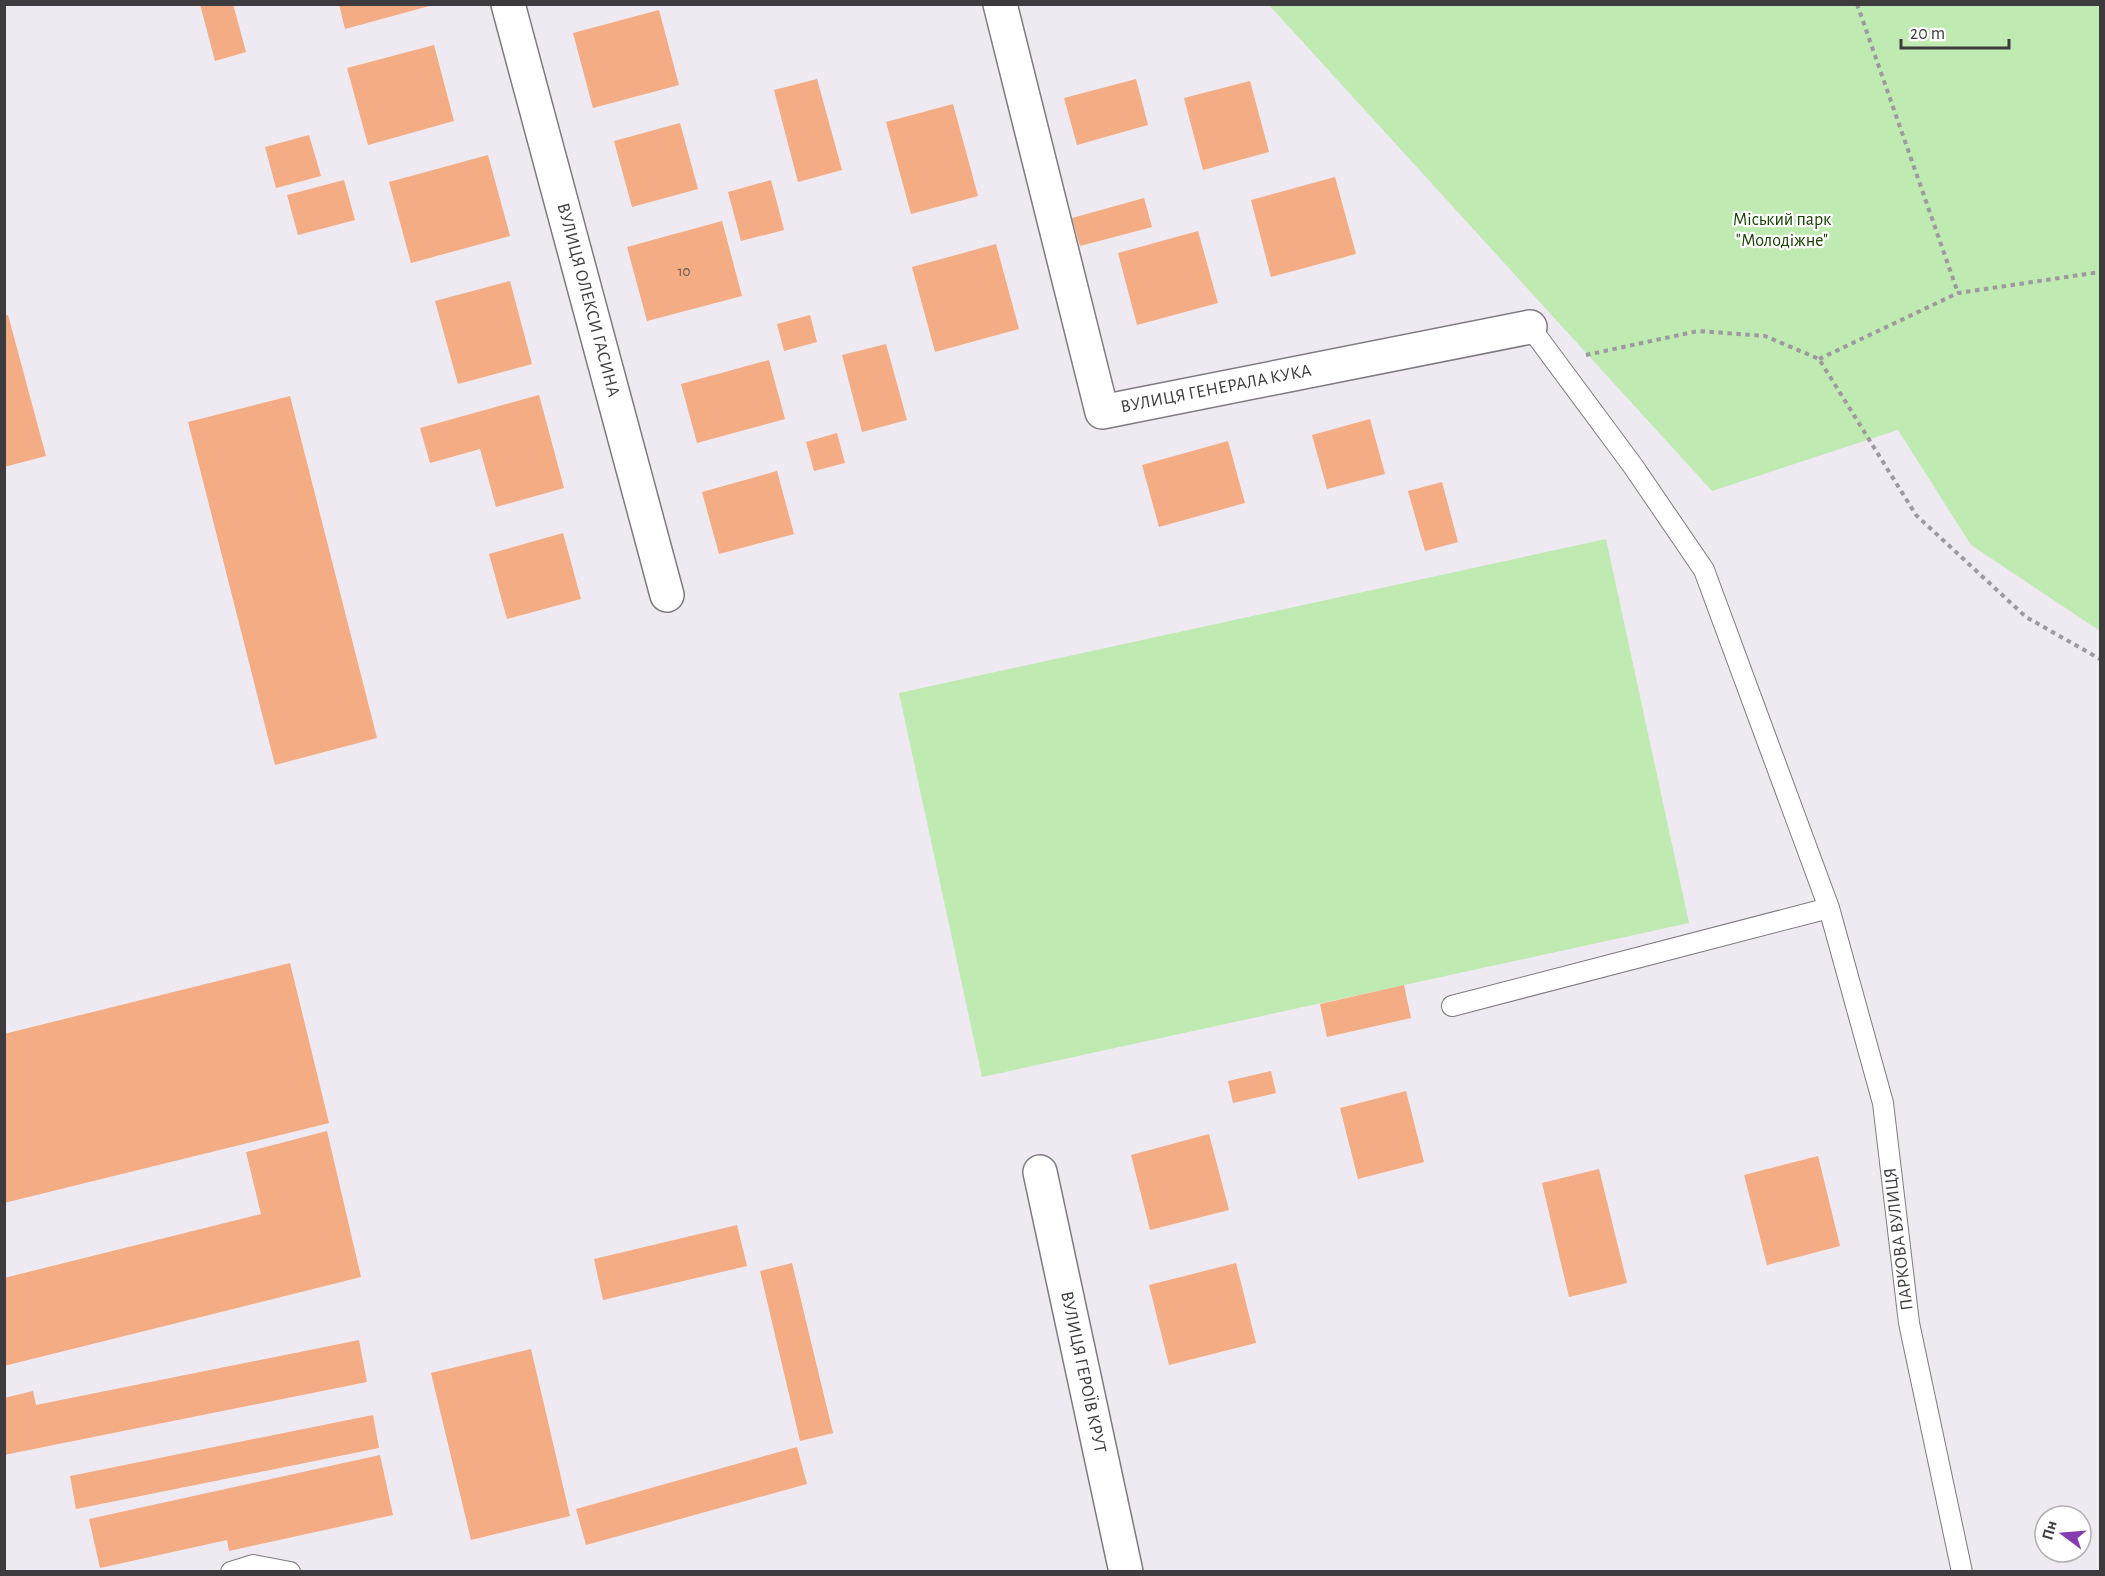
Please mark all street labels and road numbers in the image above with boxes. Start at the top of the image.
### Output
street label: ВУЛИЦЯ ОЛЕКСИ ГАСИНА [553,201,623,399]
street label: ВУЛИЦЯ ГЕНЕРАЛА КУКА [1119,362,1313,416]
street label: ПАРКОВА ВУЛИЦЯ [1881,1166,1917,1312]
street label: ВУЛИЦЯ ГЕРОЇВ КРУТ [1057,1289,1111,1455]

